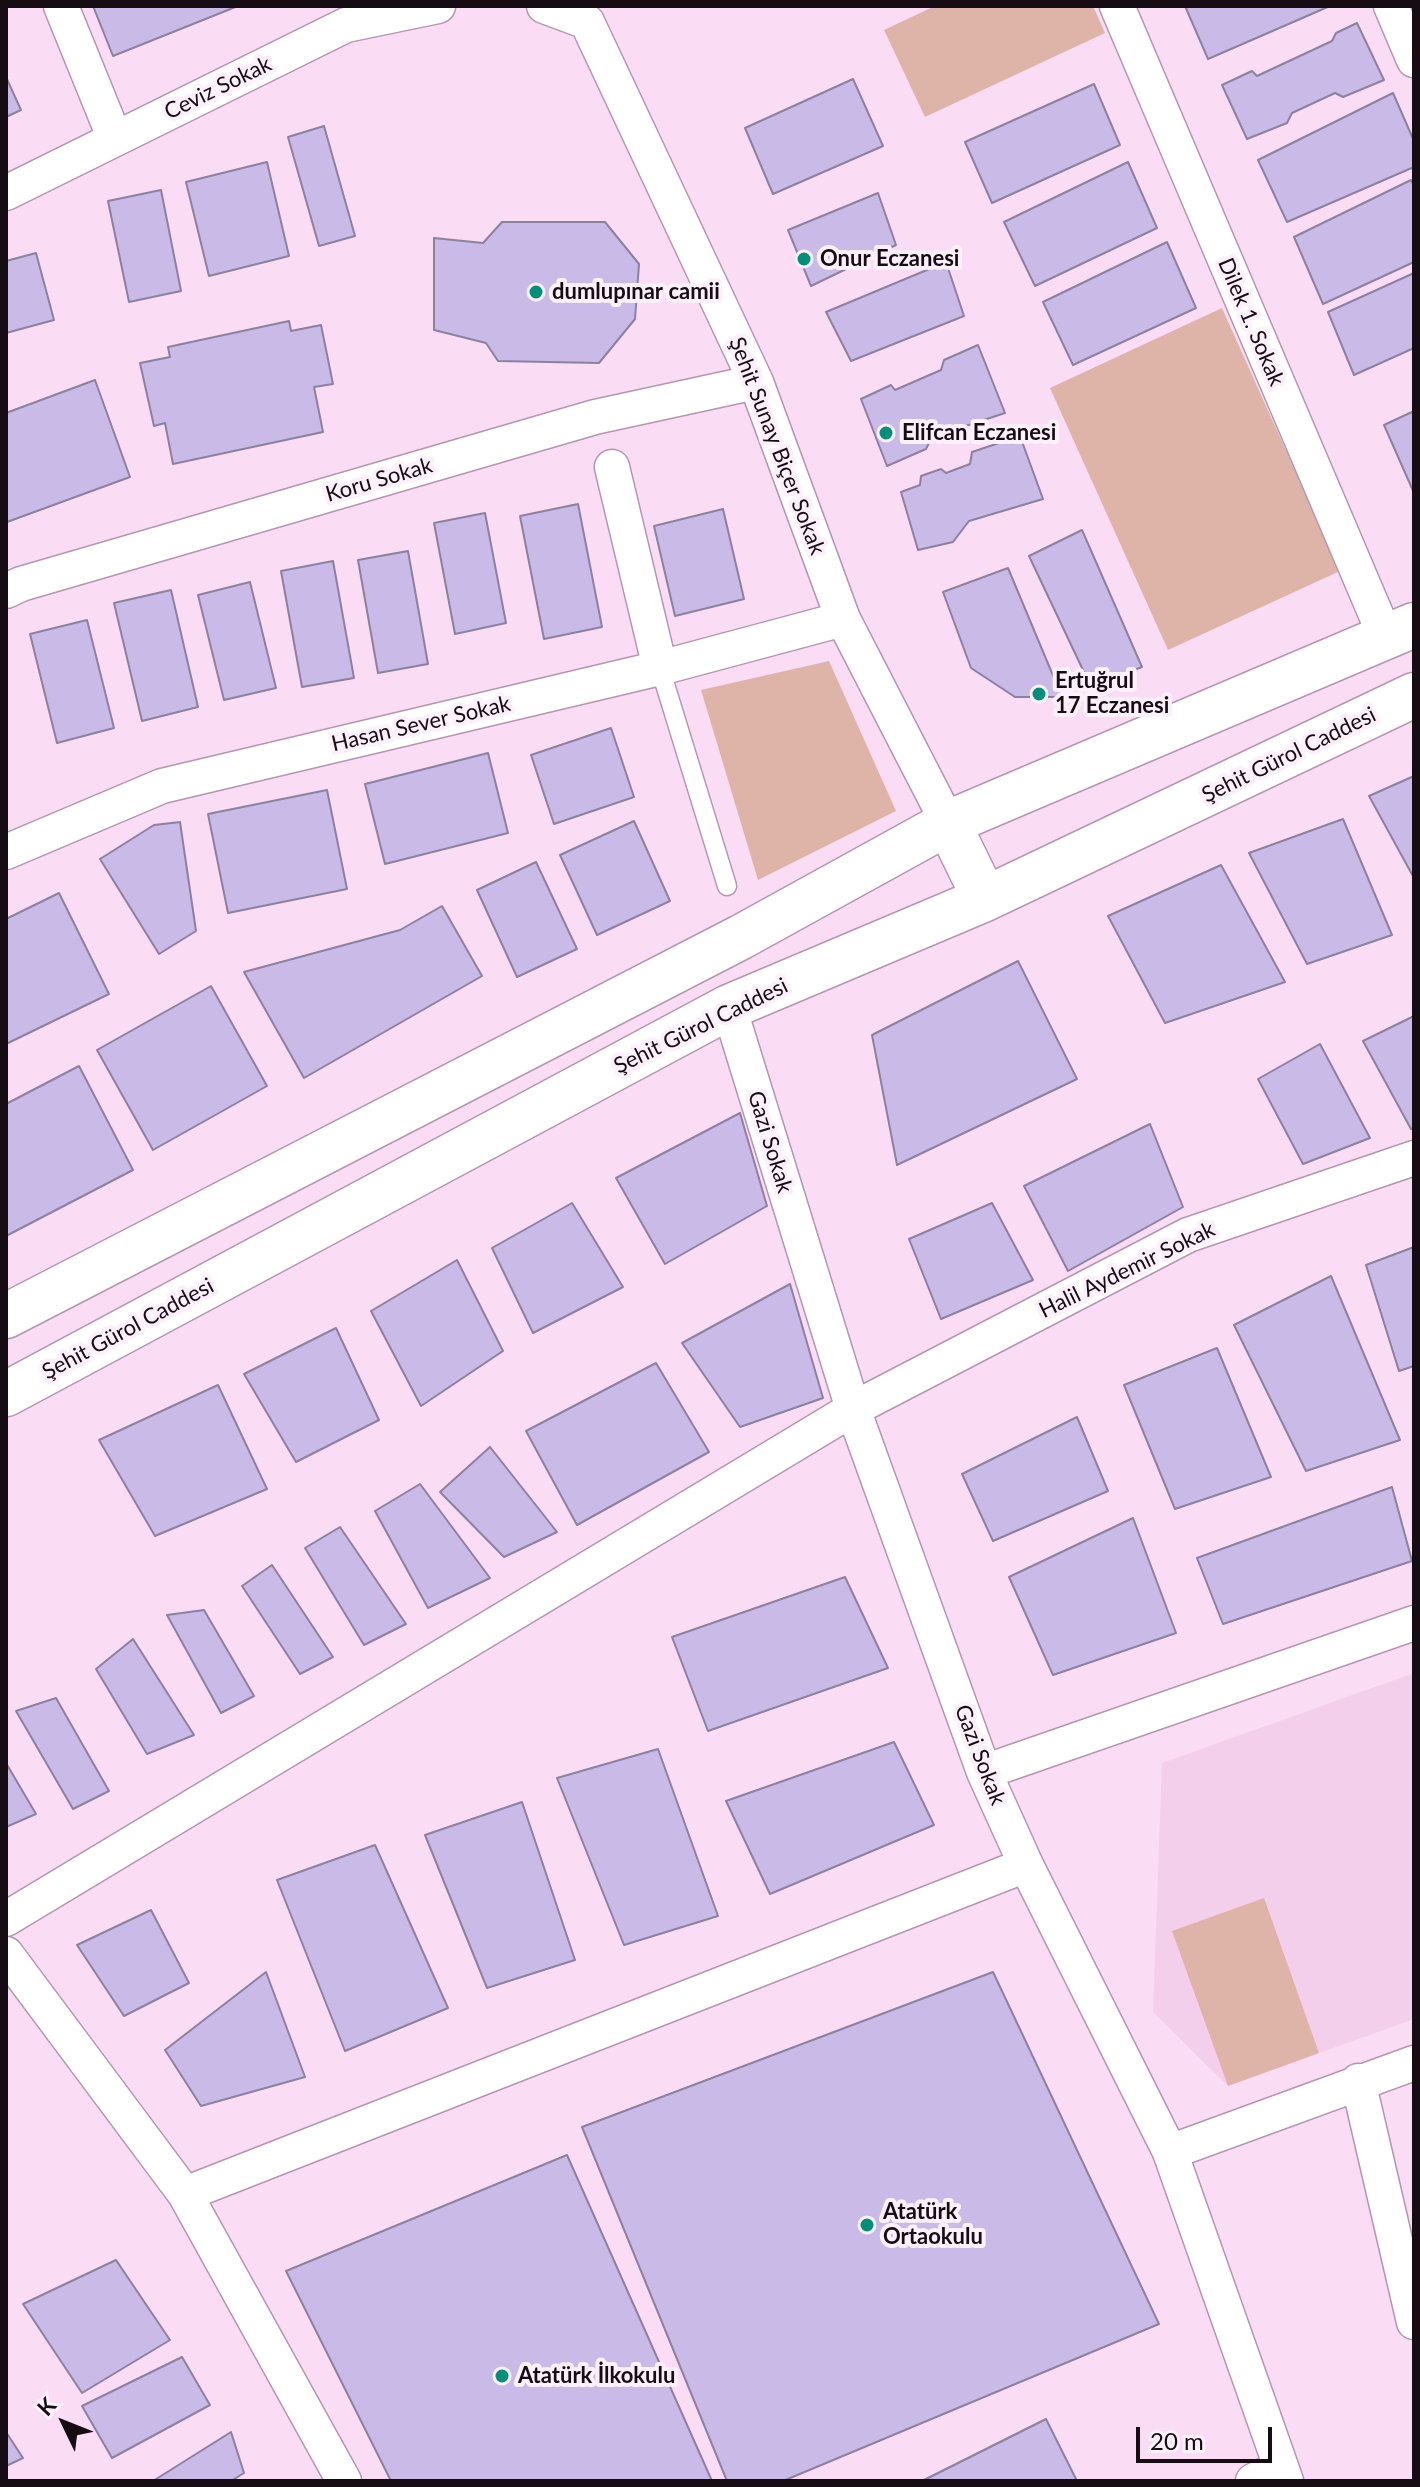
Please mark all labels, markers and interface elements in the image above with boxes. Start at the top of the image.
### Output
street label: Ceviz Sokak [160,51,276,125]
place label: Onur Eczanesi [820,246,959,272]
marker: Onur Eczanesi [795,250,813,268]
street label: Dilek 1. Sokak [1212,254,1290,390]
place label: dumlupınar camii [552,279,720,305]
marker: dumlupınar camii [527,283,545,301]
street label: Şehit Sunay Biçer Sokak [723,333,831,559]
place label: Elifcan Eczanesi [902,420,1056,446]
marker: Elifcan Eczanesi [877,424,895,442]
street label: Koru Sokak [323,452,435,508]
place label: Ertuğrul 17 Eczanesi [1055,668,1169,720]
marker: Ertuğrul 17 Eczanesi [1030,685,1048,703]
street label: Hasan Sever Sokak [329,691,513,757]
street label: Şehit Gürol Caddesi [1198,701,1380,809]
street label: Şehit Gürol Caddesi [610,972,792,1080]
street label: Gazi Sokak [742,1088,798,1196]
street label: Halil Aydemir Sokak [1035,1216,1219,1324]
street label: Şehit Gürol Caddesi [38,1273,218,1385]
street label: Gazi Sokak [949,1701,1011,1809]
place label: Atatürk Ortaokulu [883,2199,983,2250]
marker: Atatürk Ortaokulu [858,2216,876,2234]
place label: Atatürk İlkokulu [518,2363,675,2389]
marker: Atatürk İlkokulu [493,2367,511,2385]
north arrow [24,2383,104,2463]
text: K [31,2392,61,2421]
scale bar [1140,2411,1276,2461]
text: 20 m [1150,2426,1204,2455]

